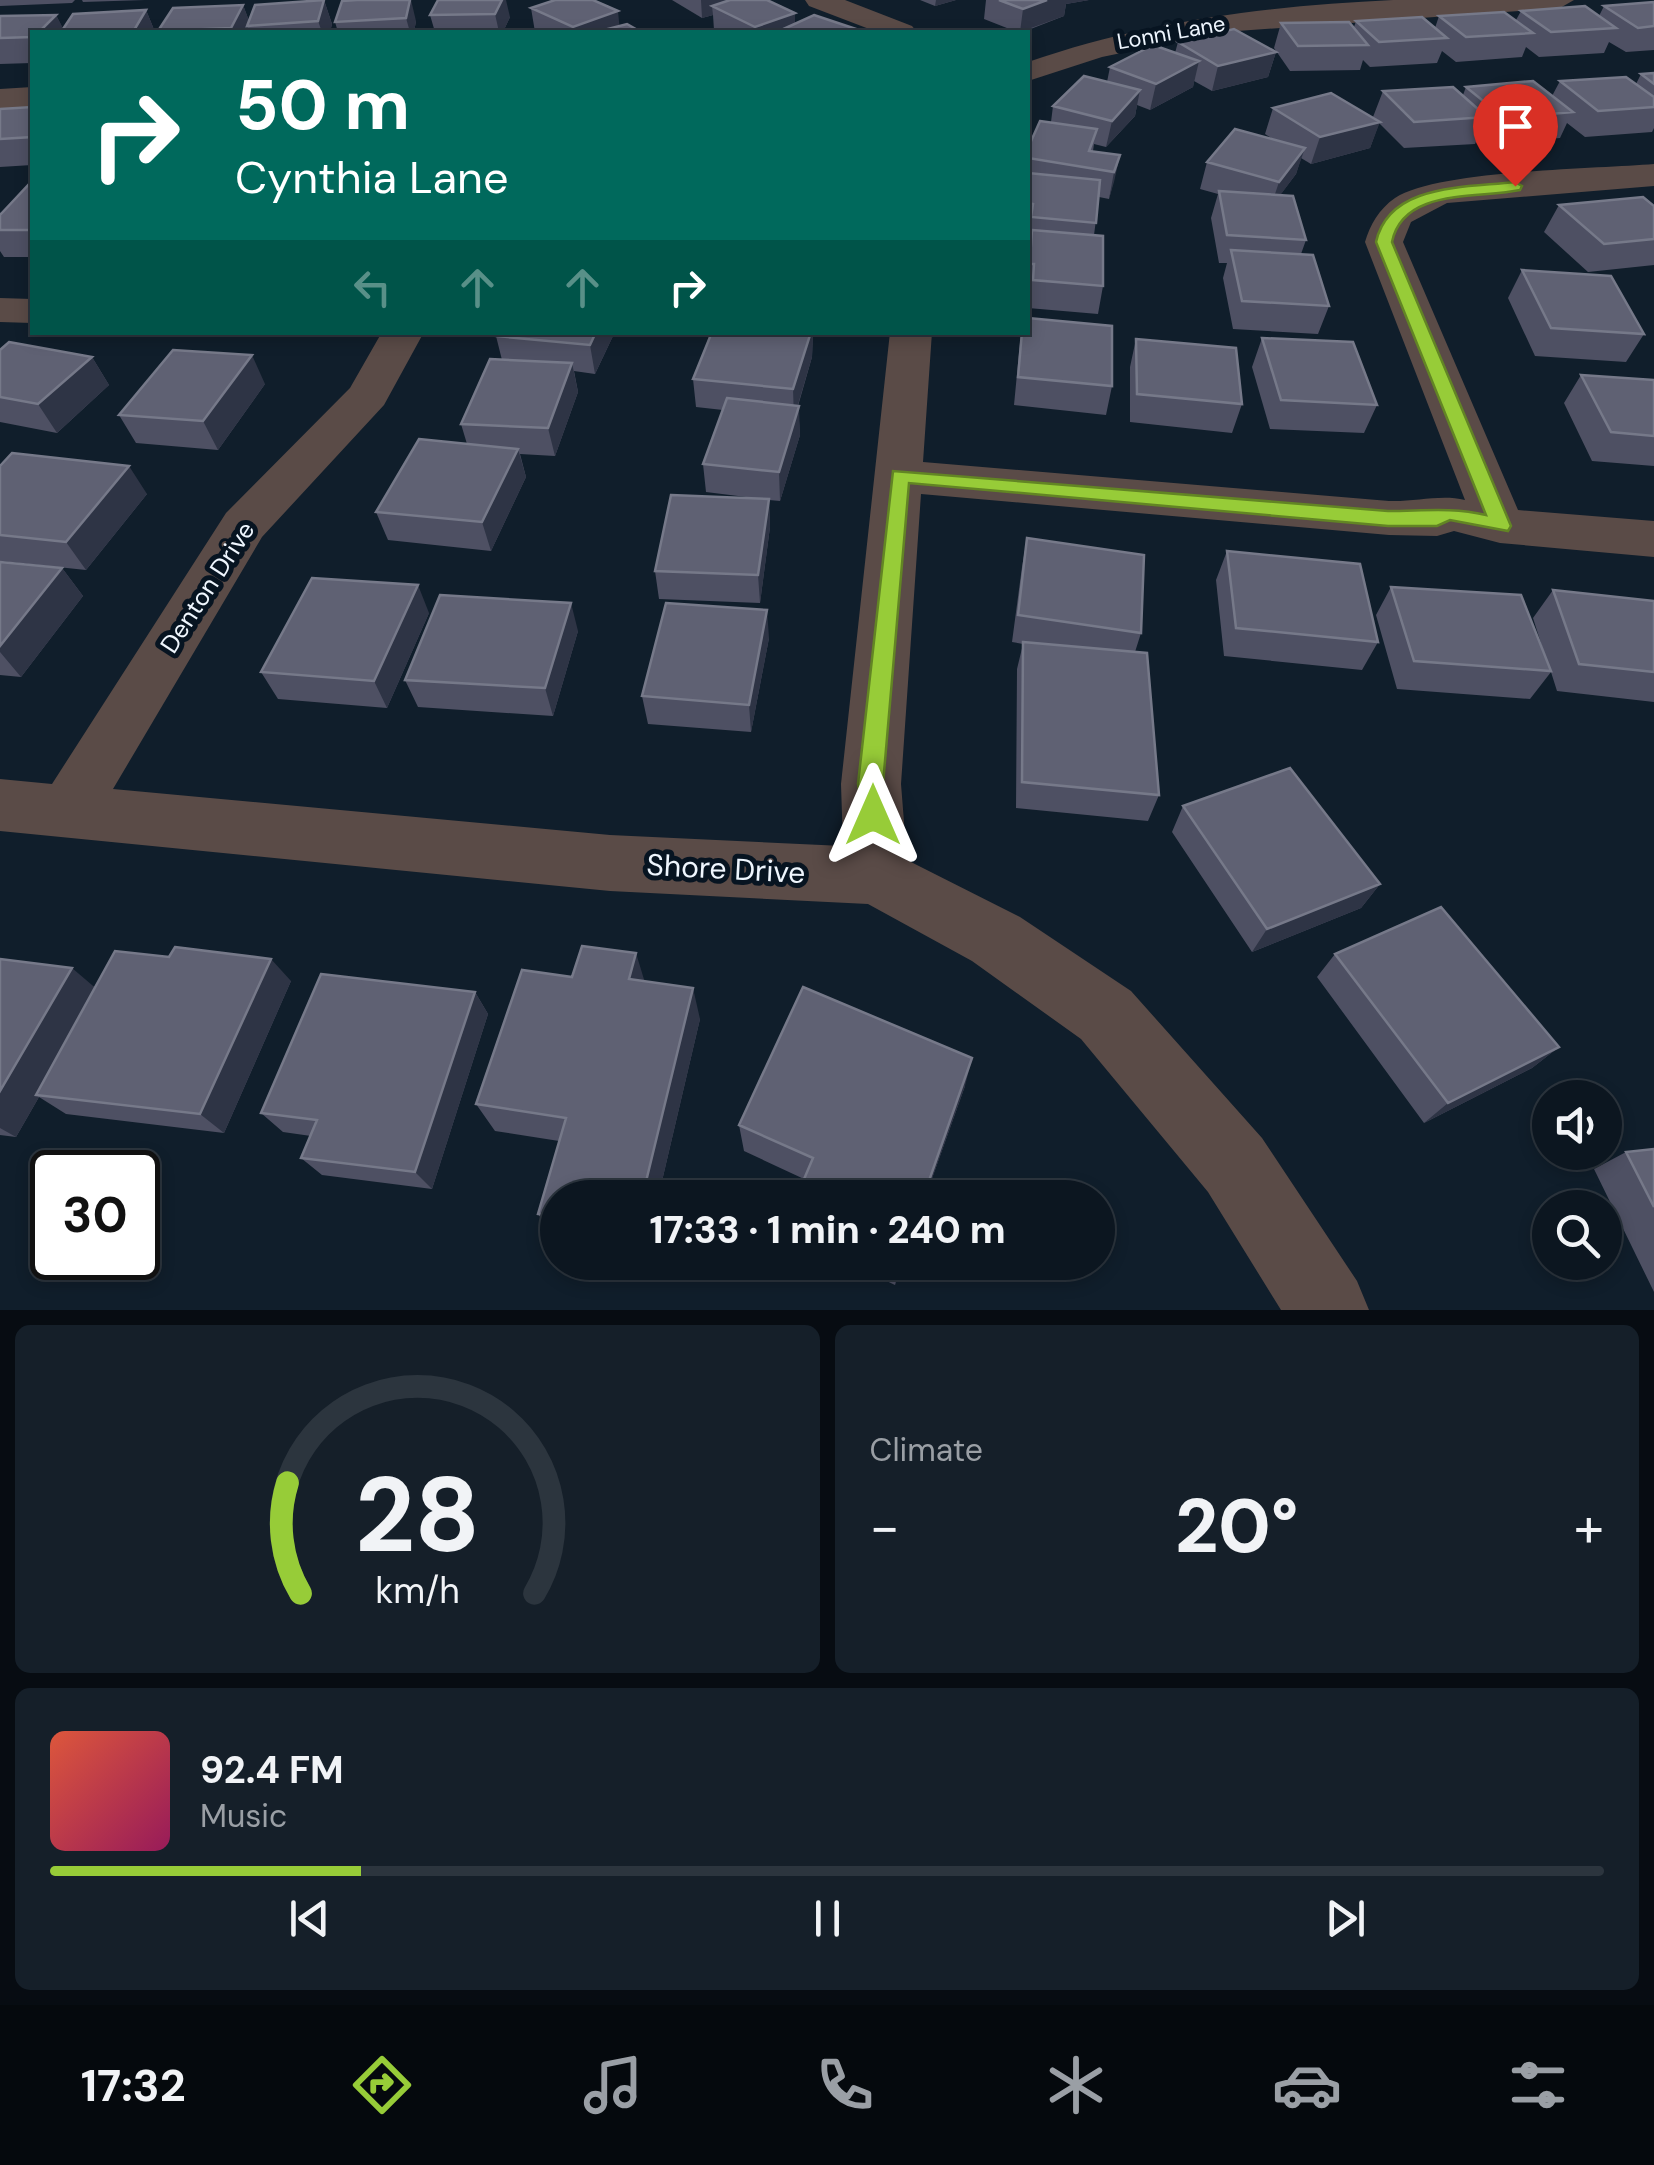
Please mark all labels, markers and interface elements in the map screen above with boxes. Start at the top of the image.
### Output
street label: Lonni Lane [1115,9,1227,56]
text: 50 m [235,60,410,151]
icon: right [70,70,200,200]
pin [1473,84,1558,187]
icon: arrive [1488,99,1543,154]
text: Cynthia Lane [235,148,508,207]
icon: left [345,260,400,315]
icon: ahead [450,260,505,315]
icon: ahead [555,260,610,315]
icon: right [660,260,715,315]
street label: Denton Drive [153,515,262,659]
position arrow [821,763,925,867]
street label: Shore Drive [646,845,806,892]
map controls [1532,1080,1622,1280]
button: sound [1532,1080,1622,1170]
speed limit sign: 30 [30,1150,160,1280]
button: search [1532,1190,1622,1280]
text: 17:33 · 1 min · 240 m [649,1205,1006,1255]
text: Climate [870,1429,983,1471]
text: 28 [355,1448,480,1583]
text: 20° [1175,1478,1298,1575]
text: − [870,1491,900,1563]
text: + [1574,1491,1604,1563]
text: km/h [375,1568,459,1614]
text: 92.4 FM [200,1745,344,1795]
text: Music [200,1795,287,1837]
icon: previous [282,1891,337,1946]
icon: pause [800,1891,855,1946]
icon: next [1318,1891,1373,1946]
icon: directions [347,2050,417,2120]
icon: music [578,2050,648,2120]
icon: phone [810,2050,880,2120]
icon: climate [1041,2050,1111,2120]
icon: car [1272,2050,1342,2120]
icon: filters [1503,2050,1573,2120]
text: 17:32 [81,2056,186,2115]

